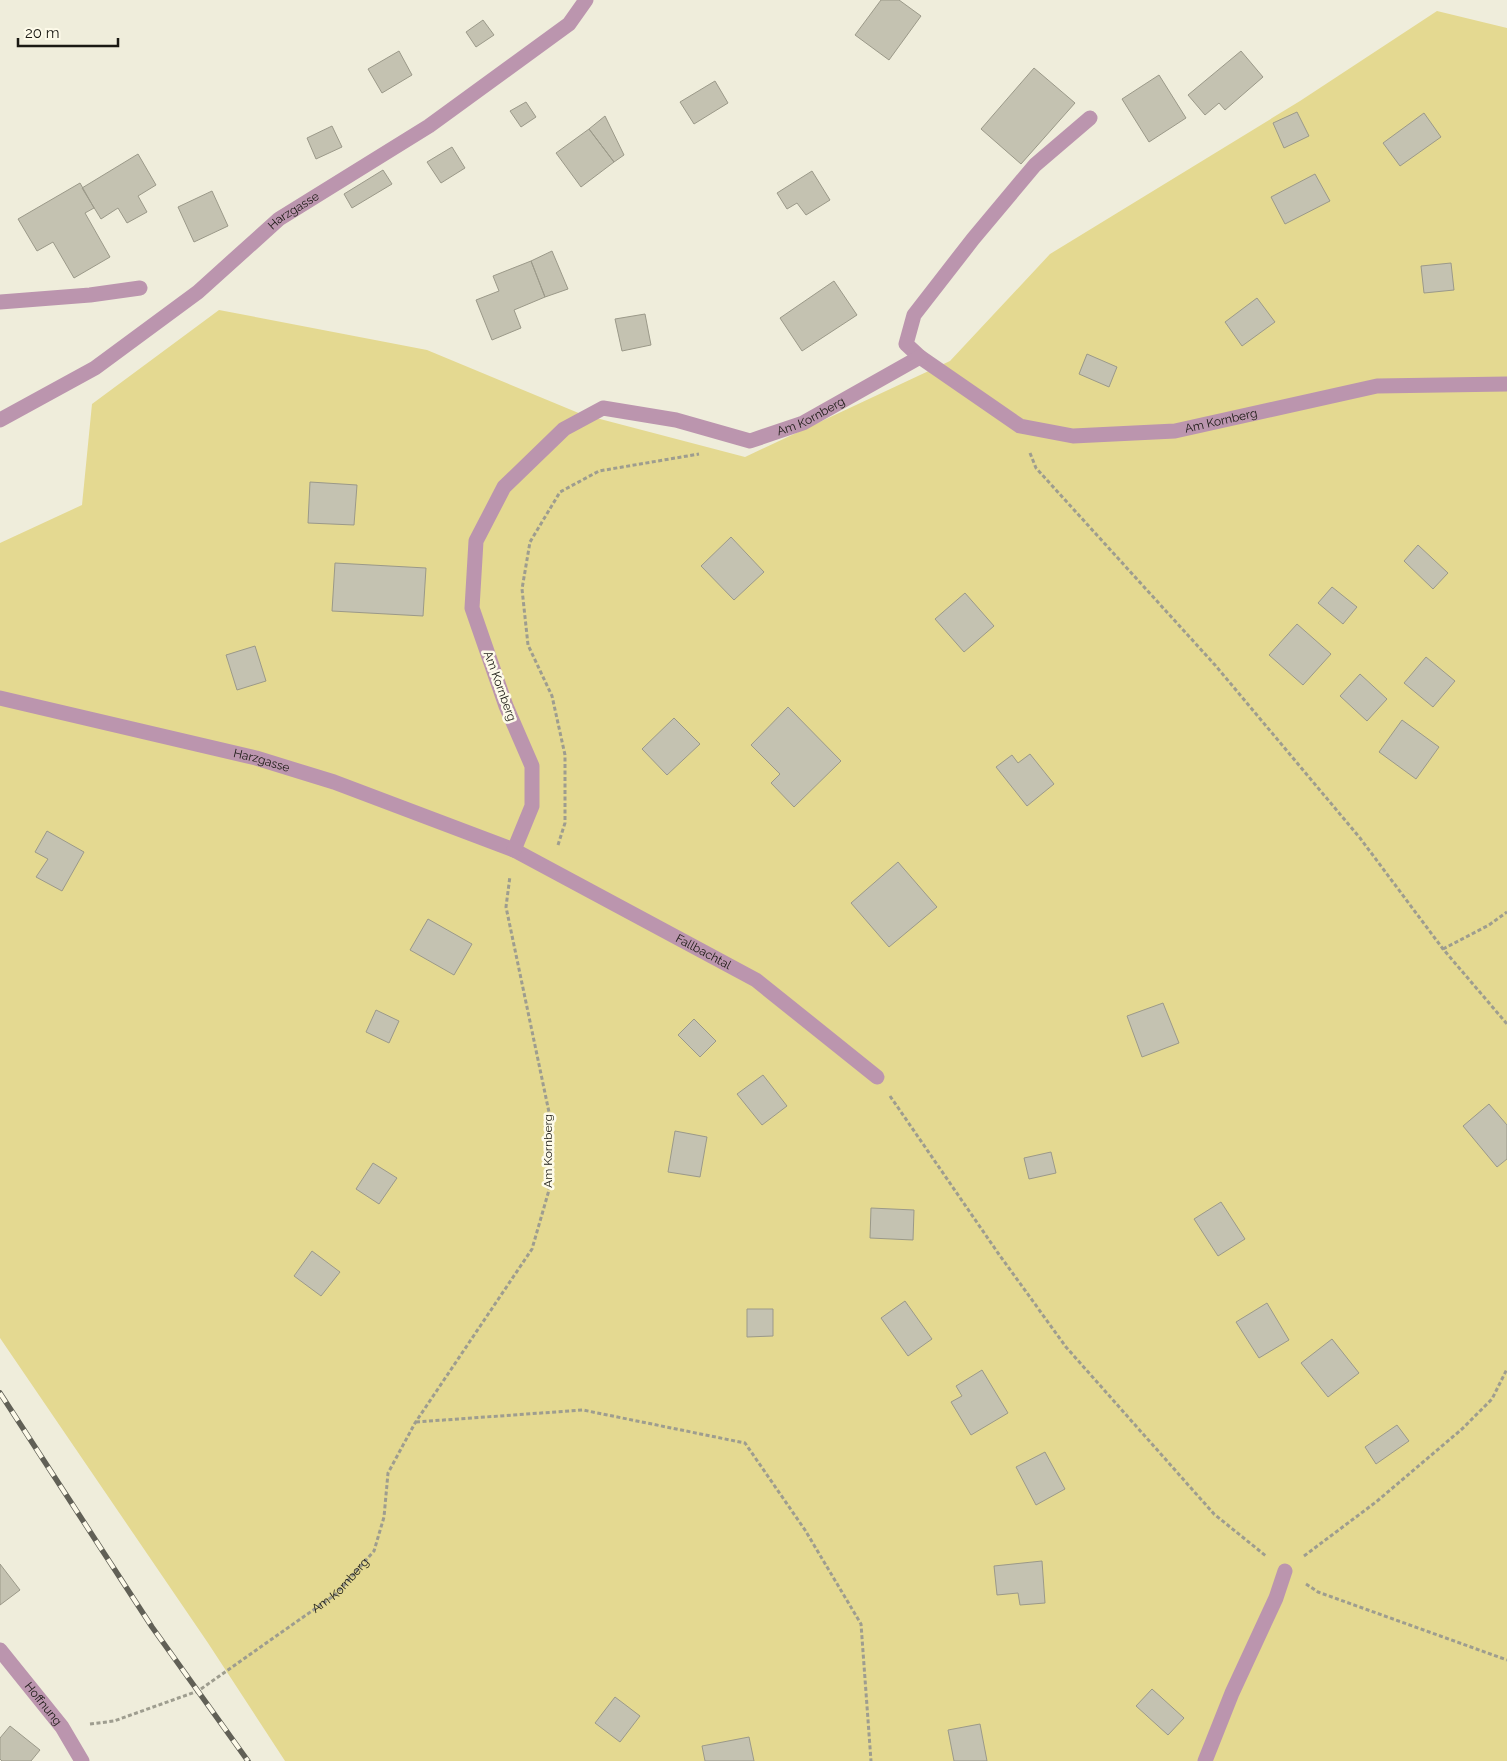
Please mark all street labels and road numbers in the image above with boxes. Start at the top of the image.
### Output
street label: Harzgasse [265,189,321,232]
street label: Am Kornberg [775,394,847,438]
street label: Am Kornberg [1183,406,1259,436]
street label: Am Kornberg [481,649,519,723]
street label: Harzgasse [232,746,292,775]
street label: Fallbachtal [673,931,734,973]
street label: Am Kornberg [541,1114,555,1188]
street label: Am Kornberg [309,1555,372,1616]
street label: Hoffnung [22,1679,65,1728]

